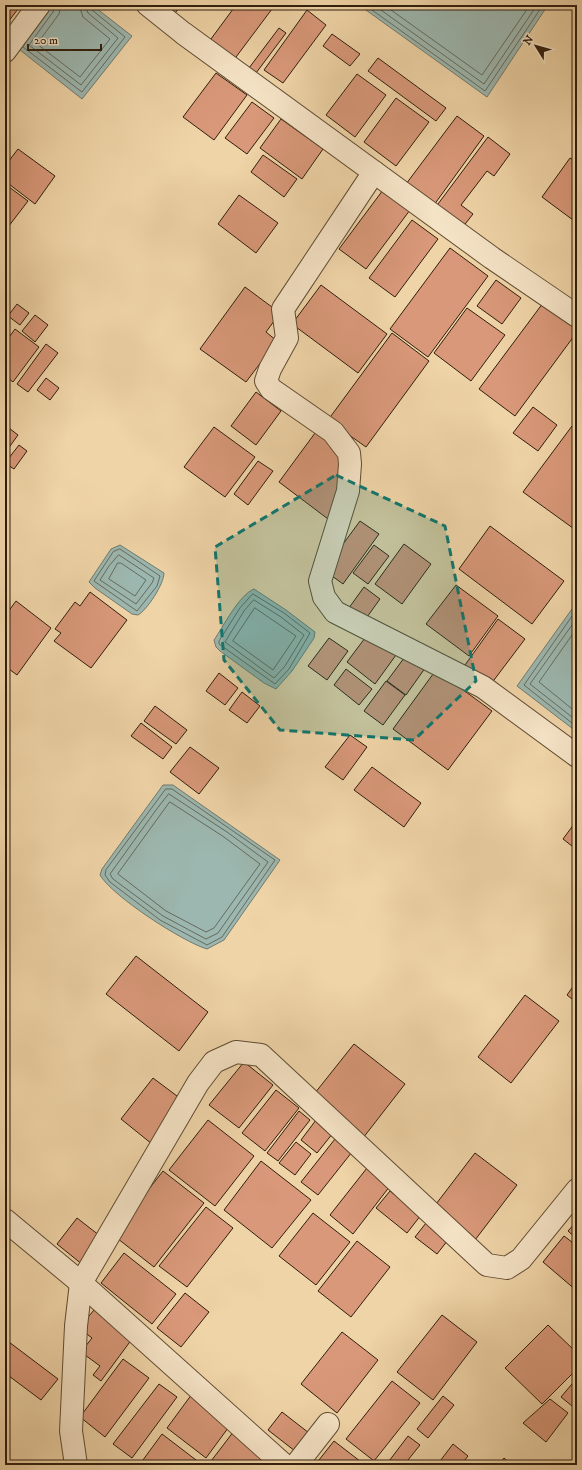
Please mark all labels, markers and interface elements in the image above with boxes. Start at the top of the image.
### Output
scale bar [28,26,101,52]
north arrow [516,26,556,66]
text: 20 m [34,33,58,48]
text: N [521,33,537,48]

